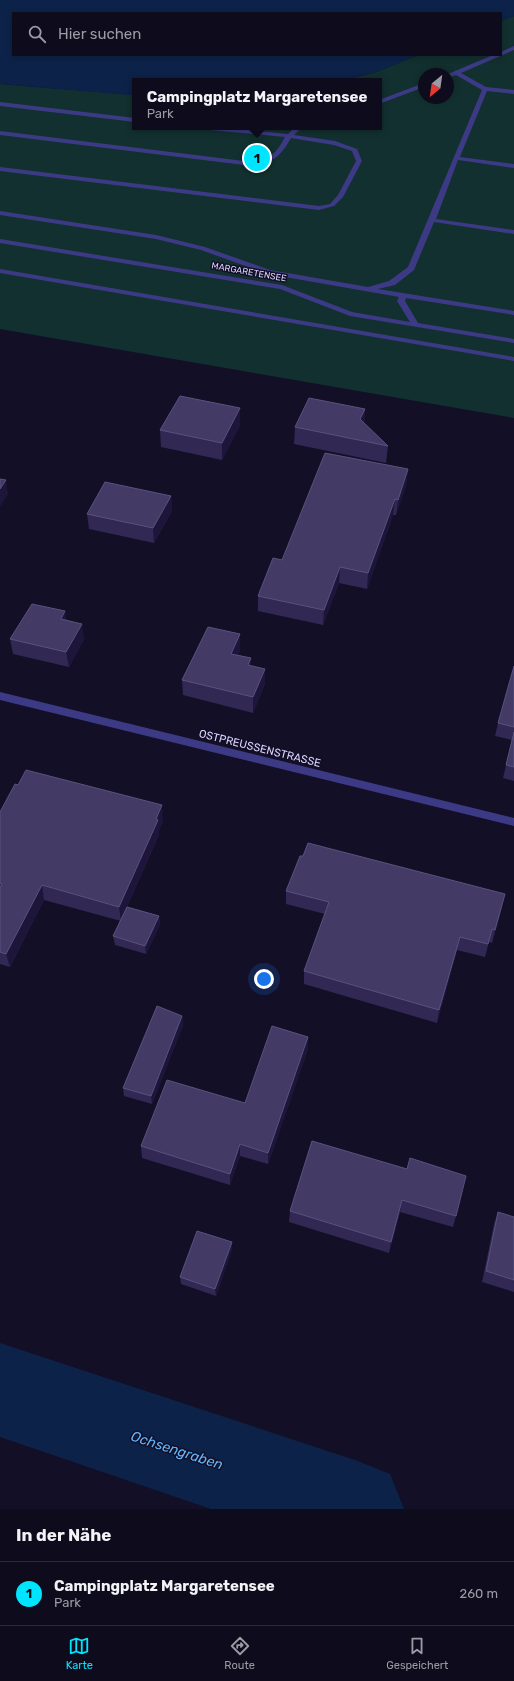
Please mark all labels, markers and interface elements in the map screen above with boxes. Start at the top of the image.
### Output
search box [12,12,502,56]
icon: search [26,23,48,45]
text: Hier suchen [58,25,141,43]
north arrow [418,68,454,104]
popup [132,78,382,130]
text: Campingplatz Margaretensee [147,88,367,106]
text: Park [147,106,174,121]
pin: 1 [244,143,270,173]
street label: MARGARETENSEE [211,260,287,284]
street label: OSTPREUSSENSTRASSE [198,727,322,770]
your location [254,969,274,989]
water label: Ochsengraben [129,1428,225,1473]
text: In der Nähe [16,1525,111,1545]
text: Campingplatz Margaretensee [54,1577,275,1595]
text: 1 [26,1586,32,1601]
text: 260 m [460,1586,498,1601]
text: Park [54,1595,81,1610]
tab: Karte [66,1635,93,1672]
tab: Route [224,1635,255,1672]
tab: Gespeichert [386,1635,448,1672]

